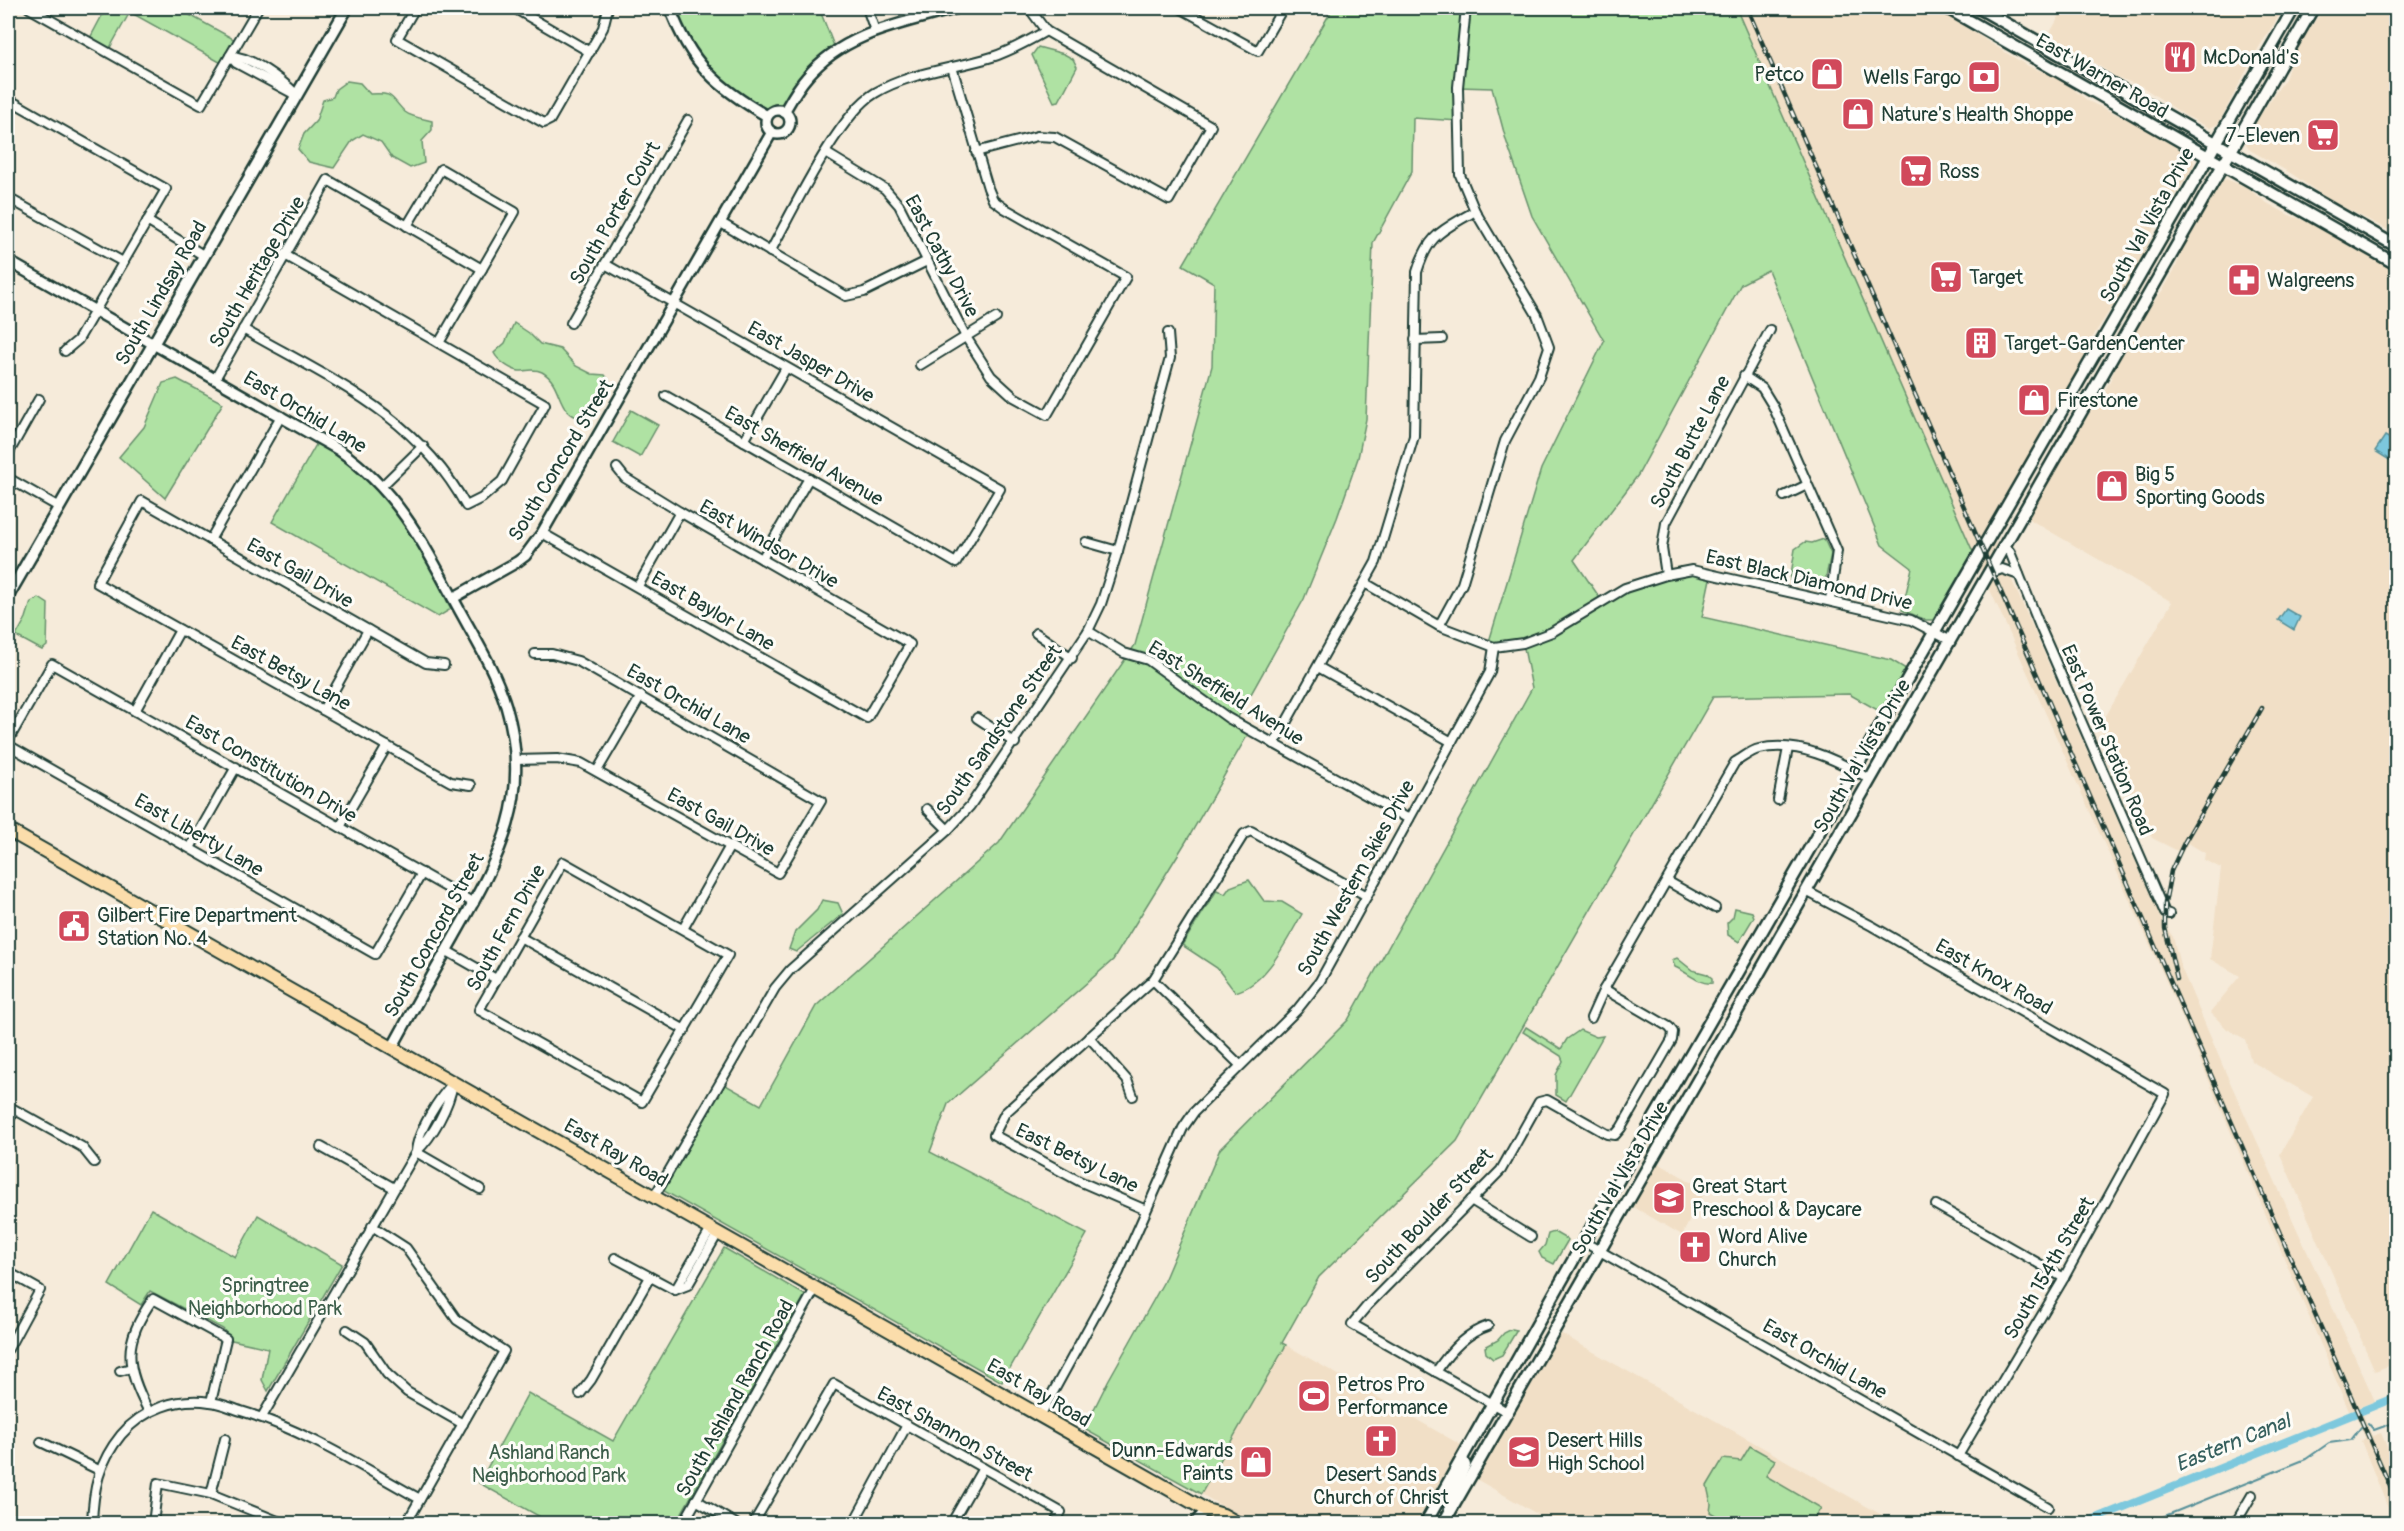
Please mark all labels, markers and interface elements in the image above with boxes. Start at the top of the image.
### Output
street label: East Warner Road [2031,28,2173,124]
restaurant icon: McDonald's [2162,39,2198,75]
place label: McDonald's [2203,45,2299,70]
shop icon: Petco [1809,56,1845,92]
bank icon: Wells Fargo [1966,59,2002,95]
place label: Petco [1754,62,1804,87]
place label: Wells Fargo [1863,65,1961,90]
shop icon: Nature's Health Shoppe [1840,96,1876,132]
place label: Nature's Health Shoppe [1881,102,2074,127]
supermarket icon: 7-Eleven [2305,117,2341,153]
place label: 7-Eleven [2226,123,2300,148]
street label: South Porter Court [564,136,667,289]
street label: South Val Vista Drive [2094,143,2200,307]
supermarket icon: Ross [1898,153,1934,189]
place label: Ross [1939,159,1979,184]
street label: East Cathy Drive [899,190,985,322]
street label: South Heritage Drive [203,192,311,352]
street label: South Lindsay Road [110,216,212,370]
supermarket icon: Target [1928,259,1964,295]
pharmacy icon: Walgreens [2226,262,2262,298]
place label: Target [1969,265,2024,290]
place label: Walgreens [2267,268,2354,293]
street label: East Jasper Drive [743,316,879,408]
building icon: Target-GardenCenter [1963,325,1999,361]
place label: Target-GardenCenter [2004,331,2185,356]
street label: East Orchid Lane [239,365,371,459]
street label: South Butte Lane [1644,371,1736,513]
street label: South Concord Street [503,374,620,545]
shop icon: Firestone [2016,382,2052,418]
place label: Firestone [2057,388,2138,413]
street label: East Sheffield Avenue [720,400,888,512]
place label: Big 5 Sporting Goods [2135,462,2265,510]
shop icon: Big 5 Sporting Goods [2094,468,2130,504]
street label: East Windsor Drive [695,494,843,594]
street label: East Gail Drive [242,532,358,614]
street label: East Black Diamond Drive [1703,544,1915,616]
street label: East Baylor Lane [647,566,779,656]
street label: East Betsy Lane [227,630,355,716]
street label: East Sheffield Avenue [1144,635,1309,751]
street label: South Sandstone Street [931,639,1068,820]
street label: East Power Station Road [2055,641,2159,839]
street label: East Orchid Lane [622,658,756,750]
street label: South Val Vista Drive [1808,675,1916,837]
street label: East Constitution Drive [181,710,361,828]
street label: South Western Skies Drive [1292,776,1420,980]
street label: East Gail Drive [663,782,779,862]
street label: East Liberty Lane [130,788,268,882]
street label: South Concord Street [378,847,490,1022]
street label: South Fern Drive [461,860,551,996]
place label: Gilbert Fire Department Station No. 4 [97,903,298,951]
public building icon: Gilbert Fire Department Station No. 4 [56,908,92,944]
street label: East Knox Road [1931,933,2057,1021]
street label: South Val Vista Drive [1566,1097,1674,1259]
street label: East Ray Road [559,1113,673,1193]
street label: East Betsy Lane [1012,1118,1142,1199]
street label: South Boulder Street [1360,1142,1499,1289]
place label: Great Start Preschool & Daycare [1692,1174,1862,1222]
school or university icon: Great Start Preschool & Daycare [1651,1180,1687,1216]
street label: South 154th Street [1998,1191,2100,1344]
place label: Word Alive Church [1718,1224,1808,1272]
church icon: Word Alive Church [1677,1229,1713,1265]
park label: Springtree Neighborhood Park [188,1273,343,1321]
street label: South Ashland Ranch Road [670,1295,800,1501]
street label: East Orchid Lane [1758,1313,1892,1405]
street label: East Ray Road [982,1353,1096,1433]
place label: Petros Pro Performance [1337,1372,1448,1420]
sports icon: Petros Pro Performance [1296,1378,1332,1414]
street label: East Shannon Street [873,1381,1038,1488]
water label: Eastern Canal [2172,1407,2296,1478]
church icon: Desert Sands Church of Christ [1363,1423,1399,1459]
place label: Desert Hills High School [1547,1428,1645,1476]
school or university icon: Desert Hills High School [1506,1434,1542,1470]
place label: Dunn-Edwards Paints [1111,1438,1233,1486]
park label: Ashland Ranch Neighborhood Park [472,1440,627,1488]
shop icon: Dunn-Edwards Paints [1238,1444,1274,1480]
place label: Desert Sands Church of Christ [1313,1462,1450,1510]

